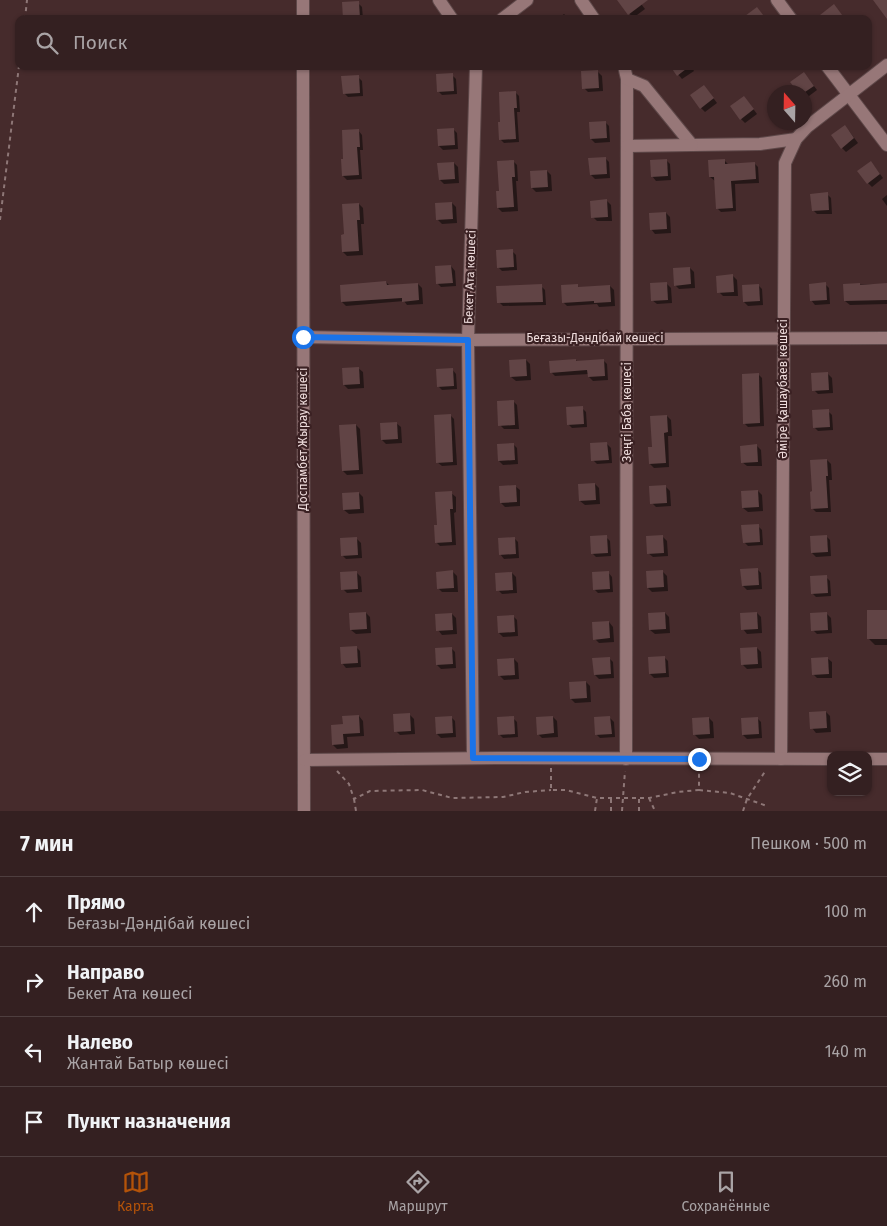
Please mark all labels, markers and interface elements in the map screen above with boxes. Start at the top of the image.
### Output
search box [15,15,872,70]
icon: search [33,29,61,57]
text: Поиск [73,31,127,54]
north arrow [767,85,812,130]
street label: Бекет Ата көшесі [461,230,479,324]
street label: Әміре Қашаубаев көшесі [776,319,790,459]
route start [292,326,315,349]
street label: Беғазы-Дәндібай көшесі [526,331,664,345]
street label: Зеңгі Баба көшесі [620,362,634,462]
street label: Доспамбет Жырау көшесі [296,368,310,511]
route end [688,748,711,771]
map controls [827,751,872,796]
button: layers [827,751,872,796]
text: 7 мин [20,831,74,857]
text: Пешком · 500 m [750,834,867,853]
text: Прямо [67,891,125,914]
icon: ahead [20,898,48,926]
text: 100 m [824,902,867,921]
text: Беғазы-Дәндібай көшесі [67,914,250,933]
text: Направо [67,961,144,984]
icon: right [20,968,48,996]
text: 260 m [824,972,867,991]
text: Бекет Ата көшесі [67,984,193,1003]
text: Налево [67,1031,133,1054]
icon: left [20,1038,48,1066]
text: 140 m [825,1042,867,1061]
text: Жантай Батыр көшесі [67,1054,229,1073]
icon: arrive [20,1108,48,1136]
text: Пункт назначения [67,1110,231,1133]
tab: Карта [117,1168,154,1215]
tab: Маршрут [388,1168,447,1215]
tab: Сохранённые [681,1168,770,1215]

